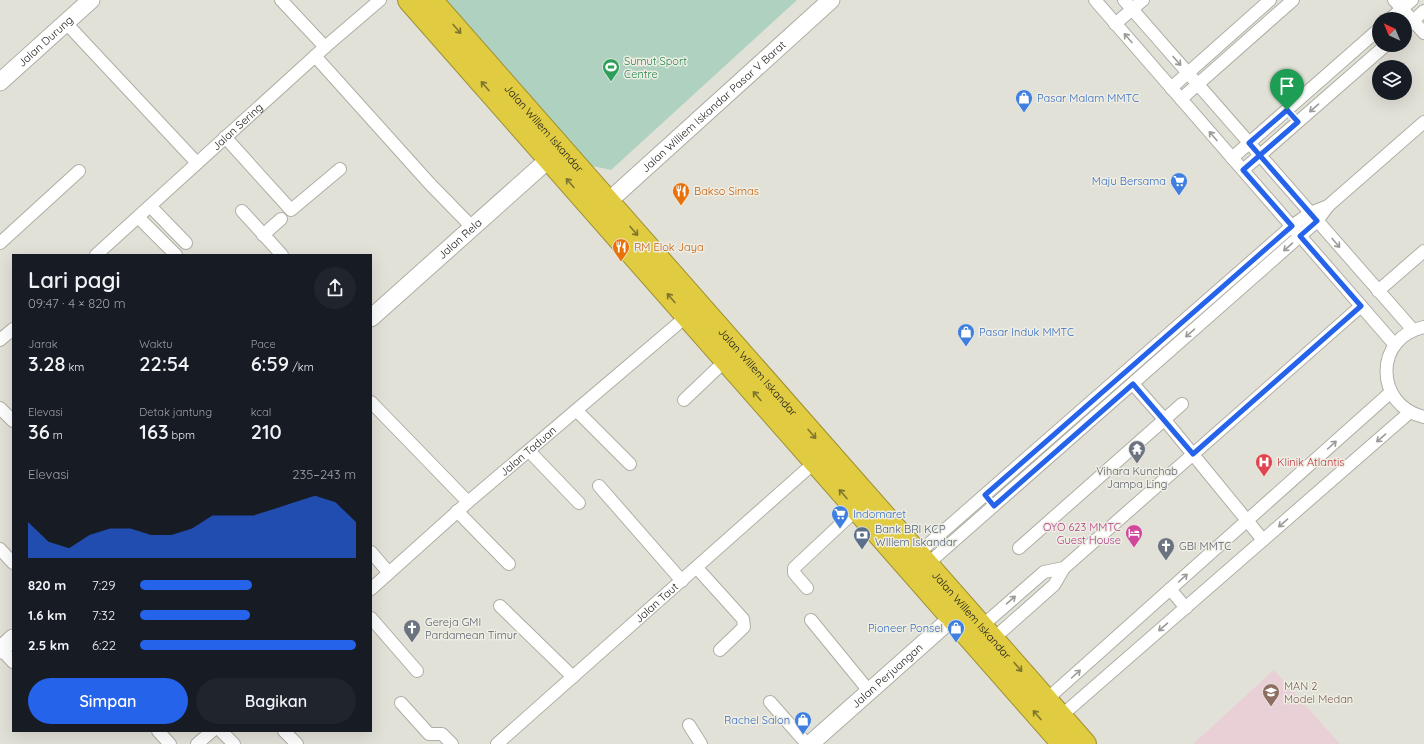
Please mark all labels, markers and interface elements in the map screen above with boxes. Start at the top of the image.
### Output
north arrow [1372,12,1412,52]
map controls [1372,12,1412,100]
street label: Jalan Durung [15,13,76,70]
one-way arrow [452,24,461,35]
one-way arrow [1123,33,1132,43]
street label: Jalan Williem Iskandar Pasar V Barat [638,37,789,175]
place label: Sumut Sport Centre [624,54,687,81]
one-way arrow [1172,56,1181,66]
sports icon: Sumut Sport Centre [601,57,621,82]
button: layers [1372,60,1412,100]
pin [1270,69,1304,110]
icon: arrive [1276,75,1298,97]
one-way arrow [480,80,489,91]
street label: Jalan Willem Iskandar [501,81,587,176]
shop icon: Pasar Malam MMTC [1014,88,1034,113]
place label: Pasar Malam MMTC [1037,91,1139,105]
street label: Jalan Sering [209,100,266,153]
one-way arrow [1309,103,1320,112]
one-way arrow [1208,131,1218,141]
supermarket icon: Maju Bersama [1169,171,1189,196]
place label: Maju Bersama [1092,174,1166,188]
one-way arrow [566,178,575,188]
restaurant icon: Bakso Simas [671,181,691,206]
place label: Bakso Simas [694,184,759,198]
street label: Jalan Rela [435,215,485,262]
one-way arrow [629,226,639,236]
restaurant icon: RM Elok Jaya [611,237,631,262]
one-way arrow [1332,238,1341,248]
place label: RM Elok Jaya [634,240,704,254]
one-way arrow [1283,242,1293,252]
text: Lari pagi [28,266,120,294]
button: share [314,267,356,309]
one-way arrow [667,293,676,303]
text: 09:47 · 4 × 820 m [28,295,126,311]
shop icon: Pasar Induk MMTC [956,322,976,347]
street label: Jalan Willem Iskandar [715,325,801,419]
place label: Pasar Induk MMTC [979,325,1074,339]
one-way arrow [1186,328,1196,337]
text: Jarak [28,337,58,351]
text: Waktu [139,337,172,351]
text: Pace [251,337,276,351]
text: 3.28 [28,351,65,376]
text: 22:54 [139,351,189,376]
text: 6:59 [251,351,289,376]
text: km [65,360,84,374]
text: /km [289,360,314,374]
one-way arrow [753,391,762,401]
text: Elevasi [28,405,63,419]
text: Detak jantung [139,405,212,419]
text: kcal [251,405,271,419]
text: 36 [28,419,50,444]
text: 163 [139,419,169,444]
text: 210 [251,419,282,444]
street label: Jalan Taduan [497,423,559,479]
text: m [50,428,63,442]
text: bpm [169,428,195,442]
one-way arrow [808,428,817,439]
one-way arrow [1375,433,1386,442]
temple icon: Vihara Kunchab Jampa Ling [1127,439,1147,464]
one-way arrow [1327,440,1337,449]
hospital icon: Klinik Atlantis [1254,452,1274,477]
place label: Klinik Atlantis [1277,455,1345,469]
place label: Vihara Kunchab Jampa Ling [1096,464,1178,491]
text: Elevasi [28,466,69,482]
text: 235–243 m [292,466,356,482]
one-way arrow [839,489,848,499]
supermarket icon: Indomaret [830,504,850,529]
place label: Indomaret [853,507,906,521]
one-way arrow [1277,519,1288,528]
place label: OYO 623 MMTC Guest House [1043,520,1121,547]
place label: Bank BRI KCP WIllem Iskandar [875,522,958,549]
hotel icon: OYO 623 MMTC Guest House [1124,523,1144,548]
bank icon: Bank BRI KCP WIllem Iskandar [852,525,872,550]
church icon: GBI MMTC [1156,536,1176,561]
place label: GBI MMTC [1179,539,1231,553]
street label: Jalan Willem Iskandar [929,568,1015,663]
one-way arrow [1178,573,1188,583]
text: 820 m [28,577,66,593]
text: 7:29 [92,577,116,593]
street label: Jalan Taut [632,579,681,626]
one-way arrow [1006,596,1016,605]
text: 1.6 km [28,607,67,623]
text: 7:32 [92,607,115,623]
place label: Gereja GMI Pardamean Timur [425,615,518,642]
church icon: Gereja GMI Pardamean Timur [402,618,422,643]
shop icon: Pioneer Ponsel [946,618,966,643]
place label: Pioneer Ponsel [868,621,943,635]
one-way arrow [1159,622,1169,631]
text: 2.5 km [28,637,69,653]
text: 6:22 [92,637,116,653]
street label: Jalan Perjuangan [849,640,926,711]
one-way arrow [1013,662,1022,672]
one-way arrow [1070,670,1080,679]
button: Simpan [28,678,188,724]
button: Bagikan [196,678,356,724]
place label: MAN 2 Model Medan [1284,679,1353,706]
school or university icon: MAN 2 Model Medan [1261,682,1281,707]
one-way arrow [1033,709,1042,720]
shop icon: Rachel Salon [793,710,813,735]
place label: Rachel Salon [724,713,790,727]

